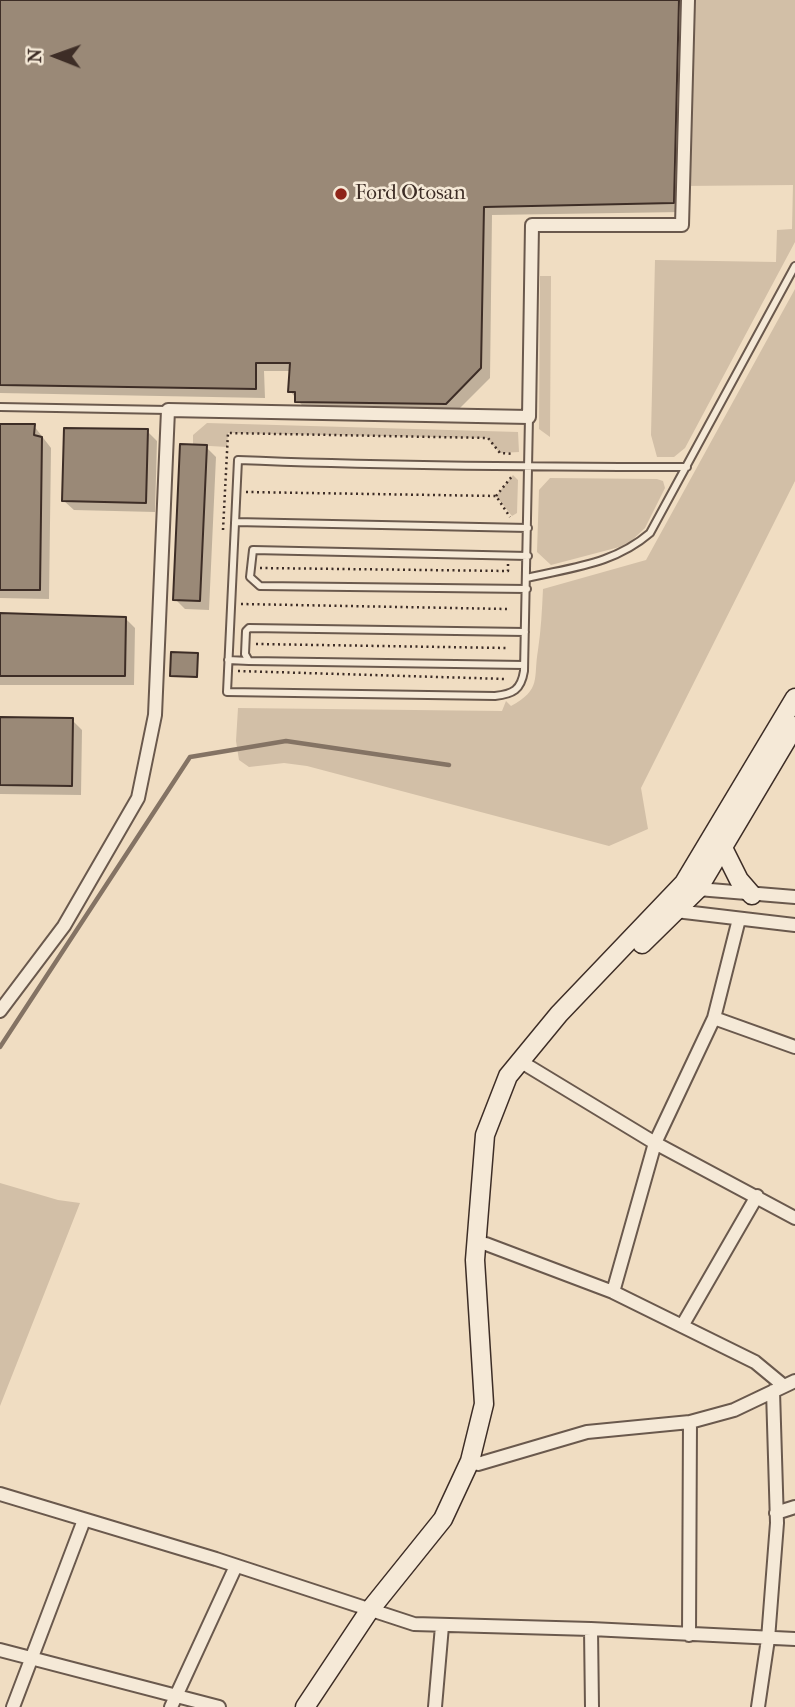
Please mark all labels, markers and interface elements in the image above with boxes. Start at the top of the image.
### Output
north arrow [21,21,91,91]
text: N [24,48,46,63]
place label: Ford Otosan [355,181,466,207]
marker: Ford Otosan [333,186,349,202]

